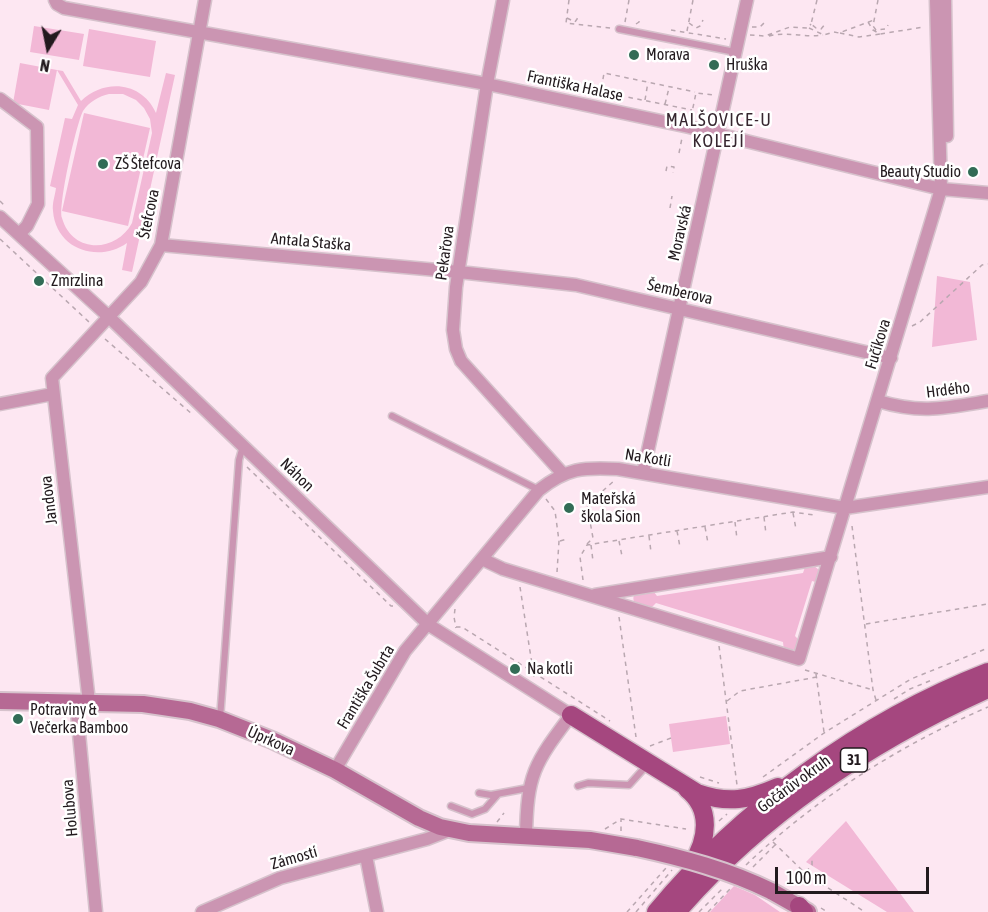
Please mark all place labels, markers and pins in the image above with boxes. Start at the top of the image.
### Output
place label: Morava [646,45,690,65]
marker: Morava [627,48,641,62]
place label: Hruška [726,55,768,75]
marker: Hruška [707,58,721,72]
place label: ZŠ Štefcova [115,154,181,174]
marker: ZŠ Štefcova [96,157,110,171]
place label: Beauty Studio [880,162,961,182]
marker: Beauty Studio [966,165,980,179]
place label: Zmrzlina [51,271,103,291]
marker: Zmrzlina [32,274,46,288]
place label: Mateřská škola Sion [581,489,640,527]
marker: Mateřská škola Sion [562,501,576,515]
place label: Na kotli [527,659,573,679]
marker: Na kotli [508,662,522,676]
place label: Potraviny & Večerka Bamboo [30,700,128,738]
marker: Potraviny & Večerka Bamboo [11,712,25,726]

